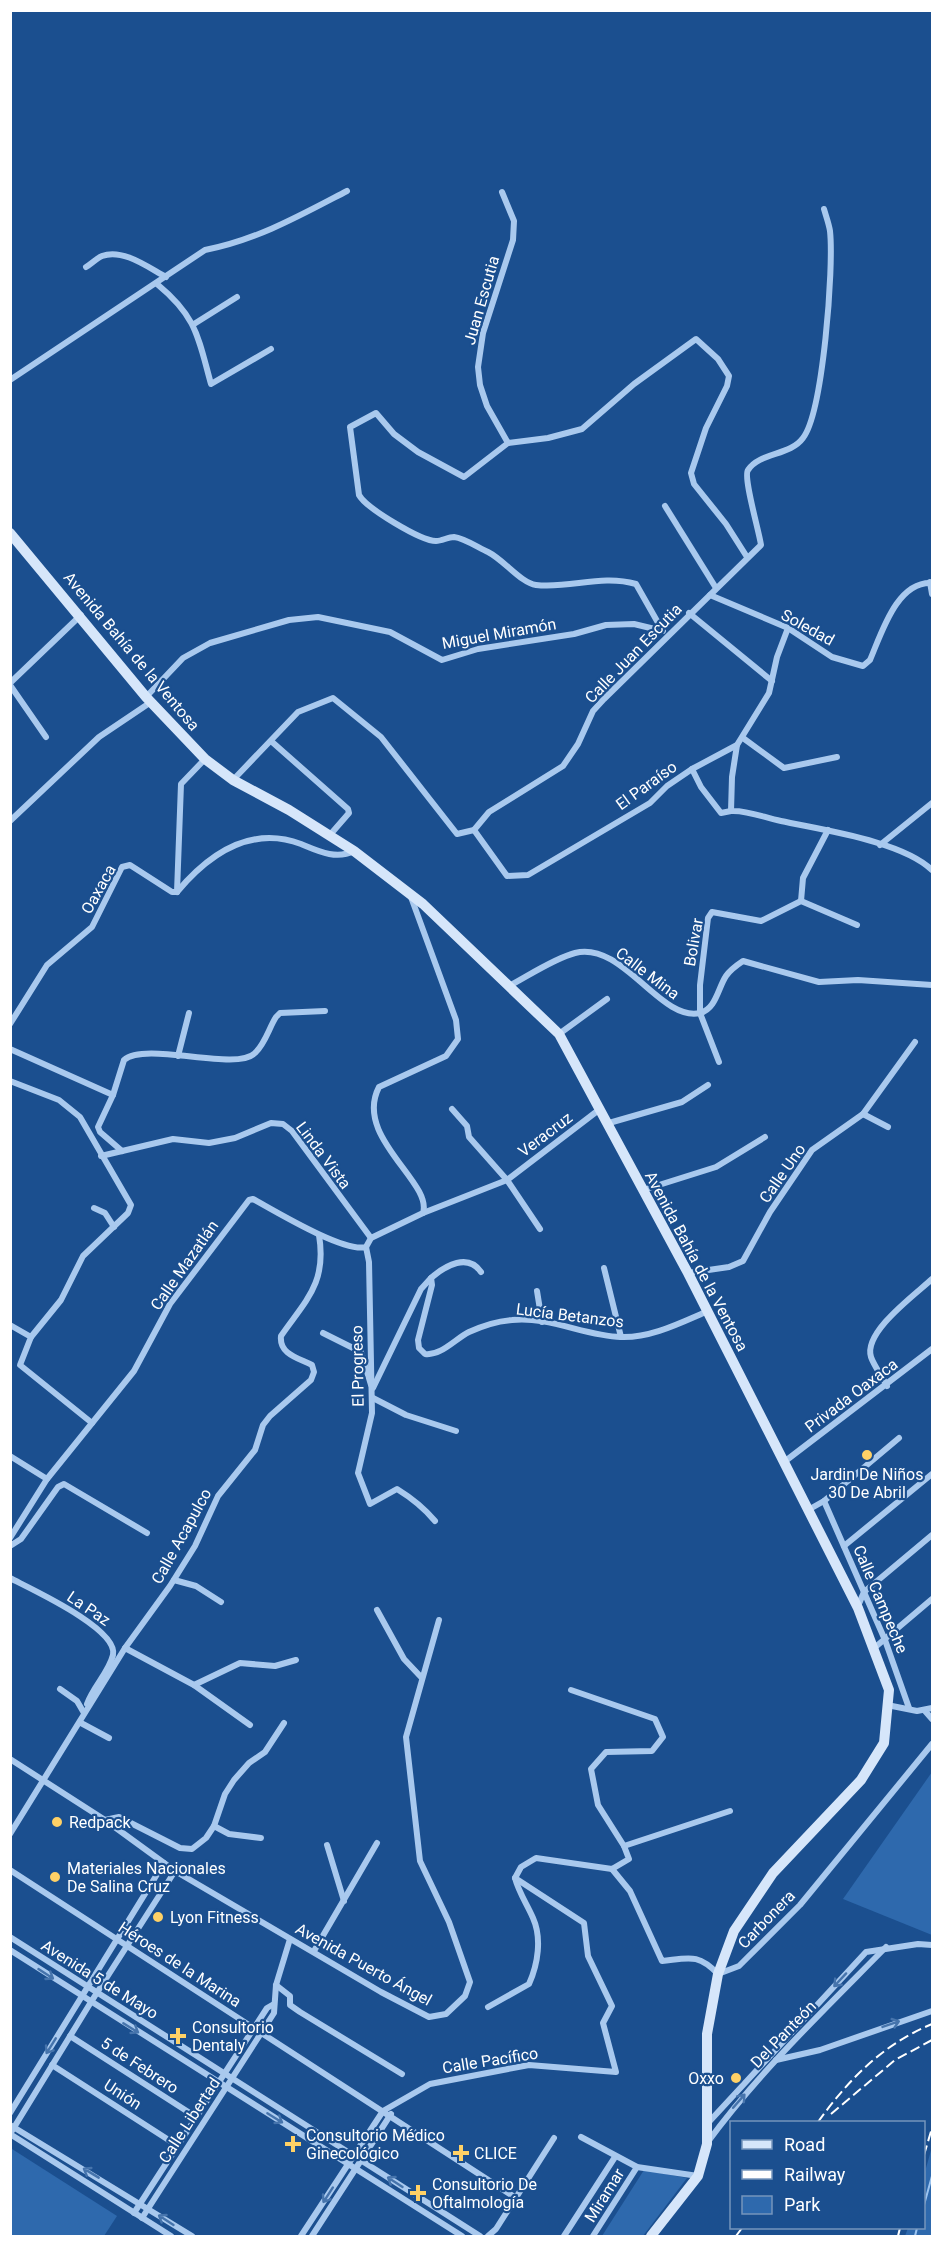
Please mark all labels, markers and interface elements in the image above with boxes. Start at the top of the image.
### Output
street label: Juan Escutia [460,254,503,347]
street label: Avenida Bahía de la Ventosa [60,568,204,734]
street label: Calle Juan Escutia [581,600,686,707]
street label: Soledad [778,605,838,650]
street label: Miguel Miramón [440,614,558,653]
street label: El Paraíso [612,757,681,814]
street label: Oaxaca [77,861,120,917]
street label: Bolivar [680,916,707,968]
street label: Calle Mina [612,943,683,1003]
street label: Veracruz [515,1108,576,1161]
street label: Linda Vista [292,1118,355,1193]
street label: Calle Uno [755,1140,810,1206]
street label: Avenida Bahía de la Ventosa [641,1168,752,1354]
street label: Calle Mazatlán [146,1217,222,1314]
street label: Lucía Betanzos [515,1299,625,1332]
street label: El Progreso [347,1325,368,1407]
street label: Privada Oaxaca [801,1354,901,1436]
marker: Jardin De Niños 30 De Abril [860,1448,874,1462]
place label: Jardin De Niños 30 De Abril [811,1465,924,1502]
street label: Calle Acapulco [147,1485,215,1587]
street label: Calle Campeche [849,1542,912,1656]
street label: La Paz [64,1587,114,1630]
place label: Redpack [69,1813,131,1832]
marker: Redpack [50,1815,64,1829]
place label: Materiales Nacionales De Salina Cruz [67,1859,226,1896]
marker: Materiales Nacionales De Salina Cruz [48,1870,62,1884]
street label: Carbonera [734,1886,799,1952]
place label: Lyon Fitness [170,1908,259,1927]
marker: Lyon Fitness [151,1910,165,1924]
street label: Héroes de la Marina [115,1918,245,2011]
street label: Avenida Puerto Ángel [292,1919,435,2010]
street label: Avenida 5 de Mayo [38,1936,162,2023]
one-way arrow [37,1968,54,1980]
one-way arrow [833,1972,847,1987]
street label: Del Panteón [747,1997,820,2072]
place label: Consultorio Dentaly [192,2018,274,2055]
one-way arrow [881,2018,900,2029]
one-way arrow [122,2022,139,2034]
marker: Consultorio Dentaly [169,2027,187,2045]
street label: 5 de Febrero [97,2033,182,2098]
one-way arrow [45,2037,57,2054]
street label: Calle Pacífico [441,2044,539,2077]
place label: Oxxo [688,2069,724,2088]
marker: Oxxo [729,2071,743,2085]
street label: Calle Libertad [155,2074,224,2167]
street label: Unión [100,2075,145,2114]
one-way arrow [732,2093,746,2108]
one-way arrow [267,2112,284,2125]
legend [730,2121,925,2229]
place label: Consultorio Médico Ginecológico [306,2126,445,2163]
text: Road [784,2134,825,2155]
marker: Consultorio Médico Ginecológico [284,2135,302,2153]
marker: CLICE [452,2144,470,2162]
place label: CLICE [474,2144,517,2163]
street label: Miramar [581,2164,629,2226]
text: Railway [784,2164,846,2185]
one-way arrow [83,2167,100,2179]
place label: Consultorio De Oftalmología [432,2175,537,2212]
one-way arrow [387,2176,404,2188]
marker: Consultorio De Oftalmología [409,2184,427,2202]
one-way arrow [321,2186,333,2203]
text: Park [784,2194,821,2215]
one-way arrow [158,2214,175,2226]

